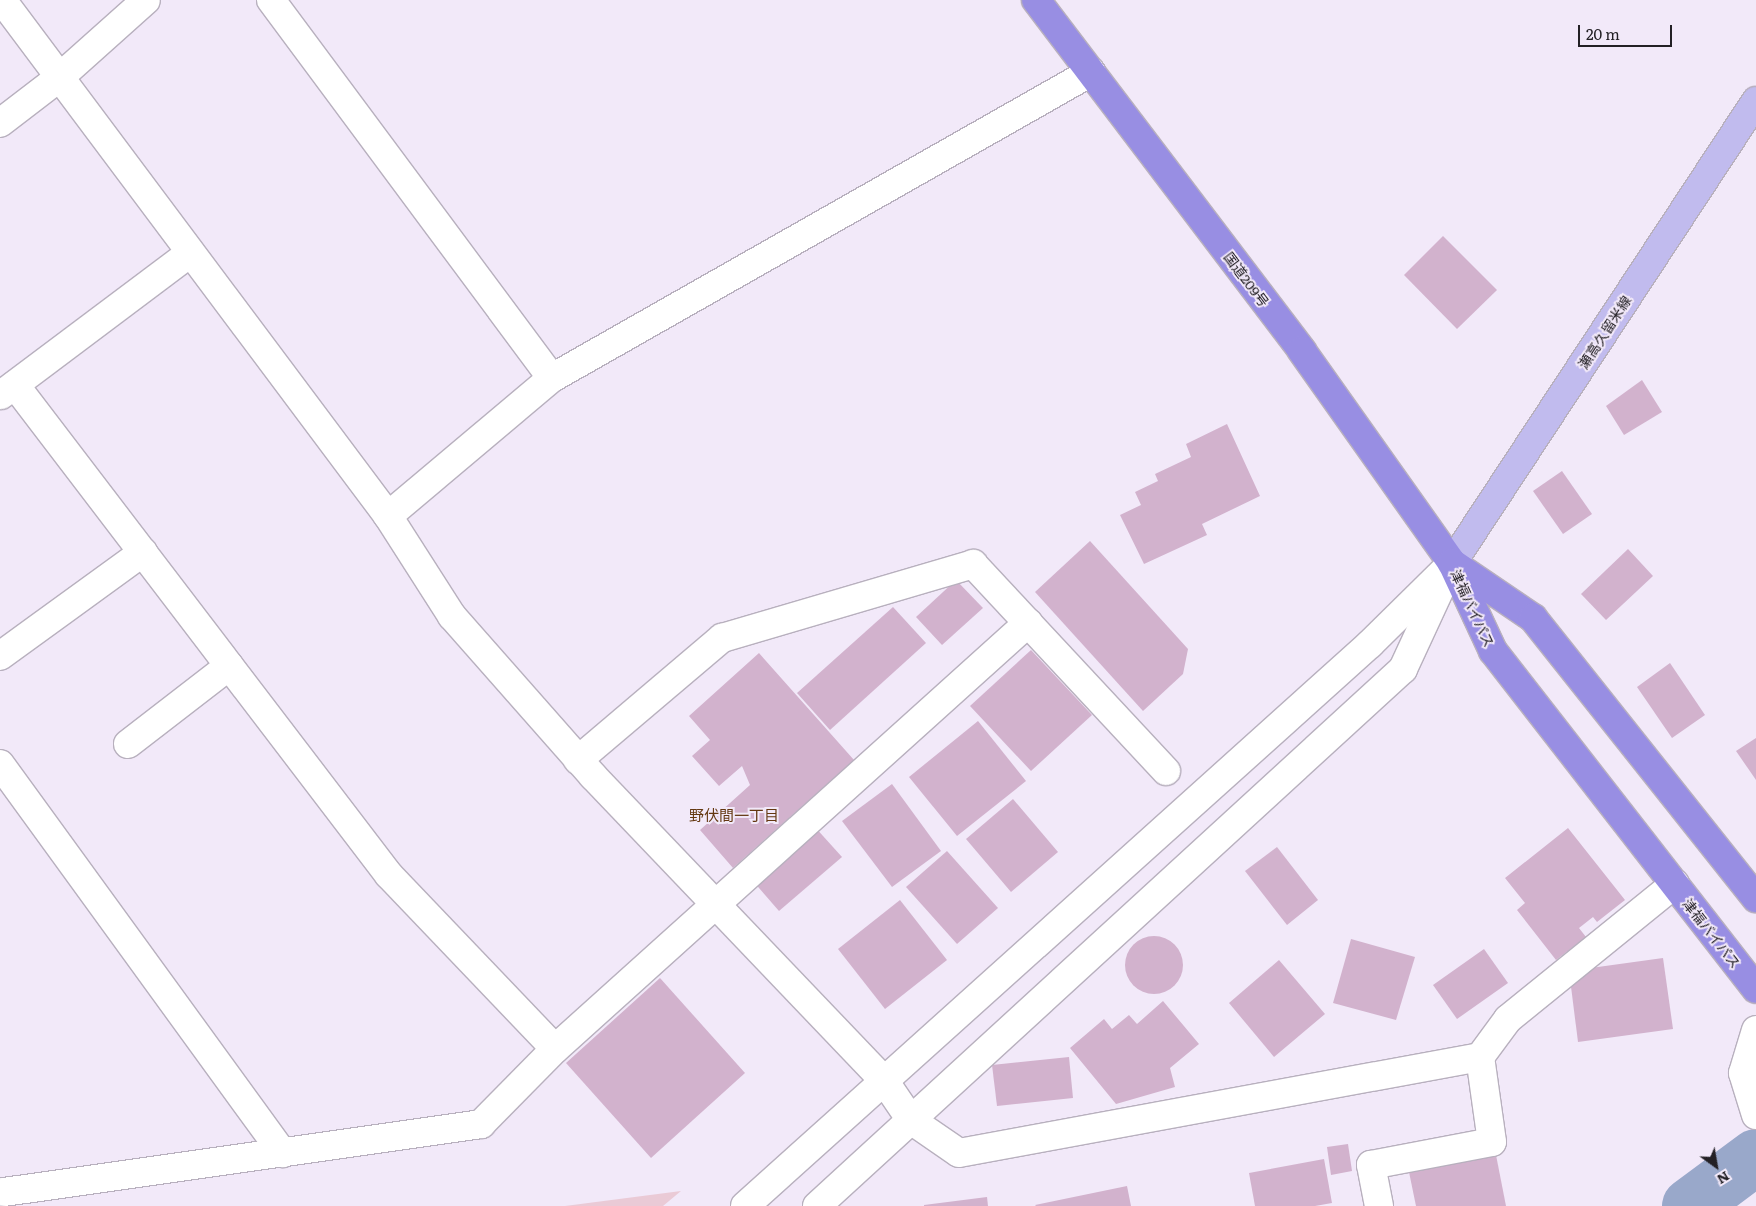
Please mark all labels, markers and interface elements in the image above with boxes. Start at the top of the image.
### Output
scale bar [1581,15,1675,47]
text: 20 m [1586,22,1620,45]
street label: 国道209号 [1221,248,1273,310]
street label: 瀬高久留米線 [1574,292,1634,372]
street label: 津福バイパス [1448,566,1498,650]
district label: 野伏間一丁目 [689,806,779,824]
street label: 津福バイパス [1680,895,1744,971]
north arrow [1691,1141,1741,1191]
text: N [1714,1167,1734,1190]

